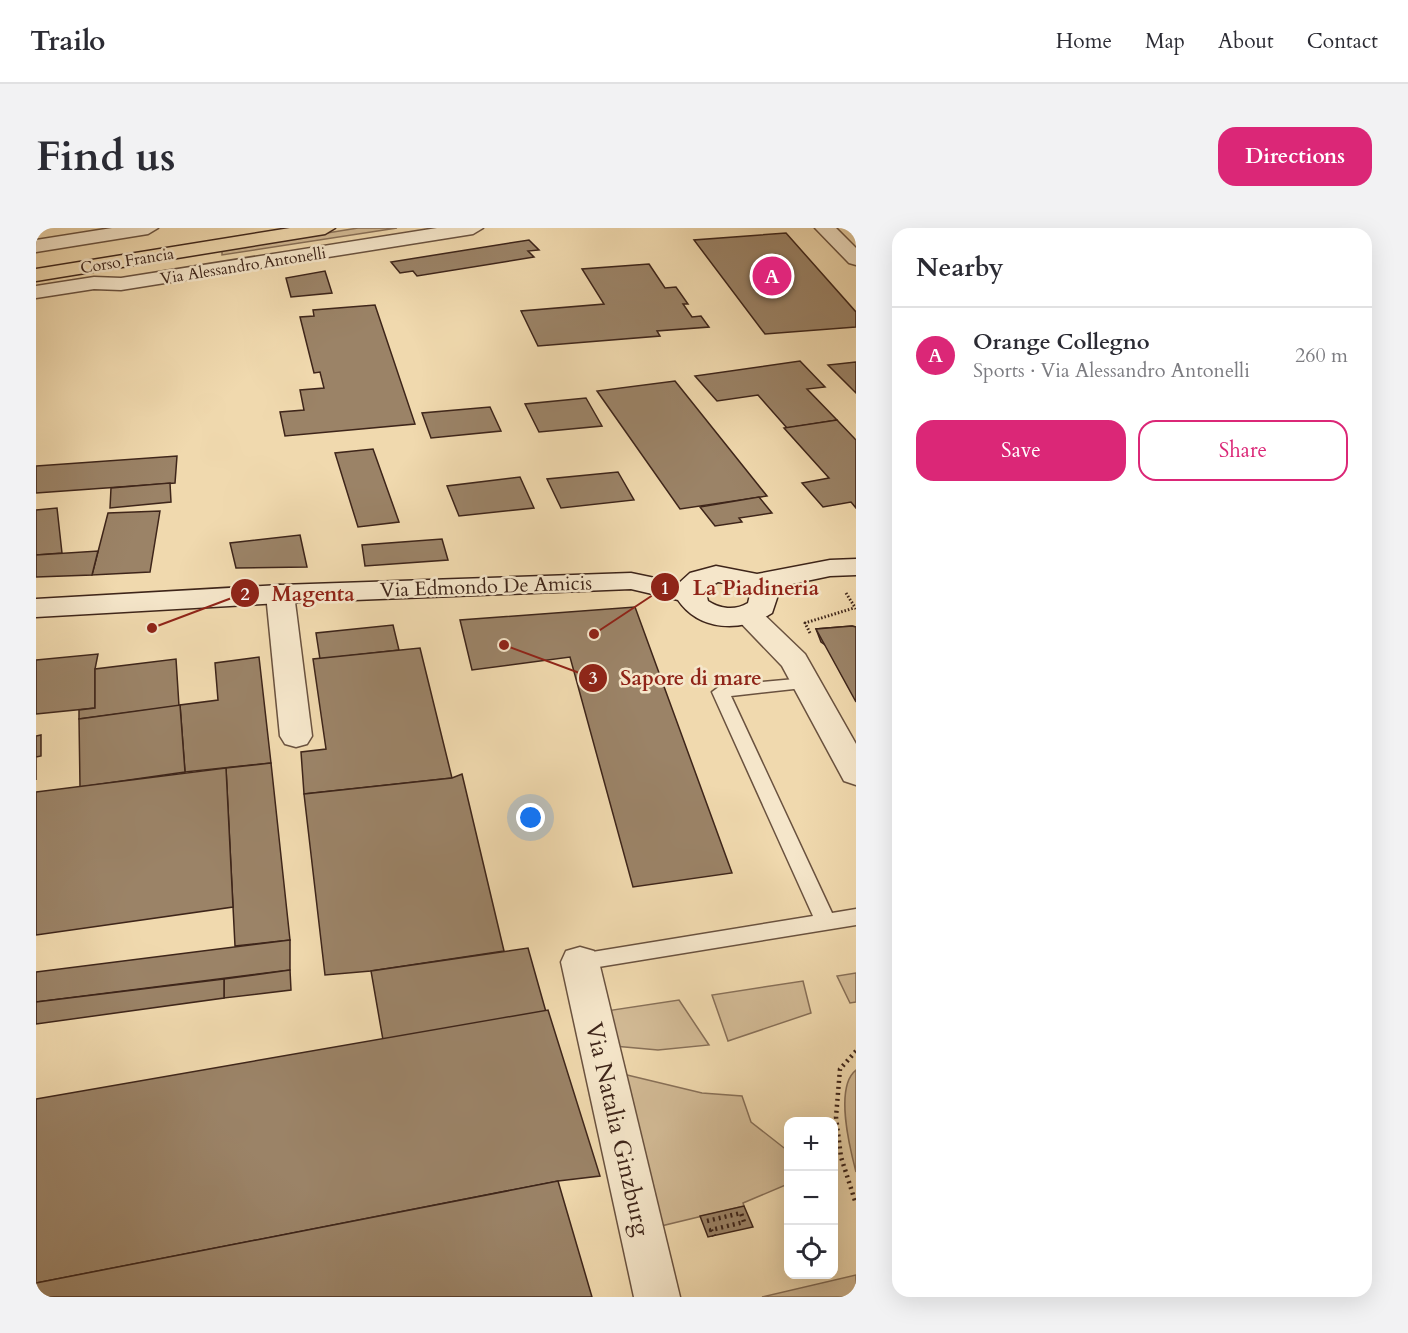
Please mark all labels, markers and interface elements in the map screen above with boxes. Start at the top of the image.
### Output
text: Trailo [30,22,105,60]
text: Home [1056,27,1112,56]
text: Map [1145,27,1185,56]
text: About [1218,27,1274,56]
text: Contact [1307,27,1378,56]
button: Directions [1218,127,1372,186]
text: Find us [36,128,176,185]
street label: Via Alessandro Antonelli [159,242,328,290]
street label: Corso Francia [79,243,176,279]
text: Nearby [916,250,1004,285]
pin: A [752,254,792,298]
text: Orange Collegno [973,327,1150,357]
text: A [928,342,943,369]
text: 260 m [1295,342,1348,369]
text: Sports · Via Alessandro Antonelli [973,357,1250,384]
button: Save [916,420,1126,481]
button: Share [1138,420,1348,481]
callout: La Piadineria [650,568,831,607]
street label: Via Edmondo De Amicis [380,569,593,604]
callout: Magenta [230,574,367,613]
text: La Piadineria [693,574,820,603]
text: 1 [660,576,670,601]
text: Magenta [271,580,355,609]
text: 2 [240,582,250,607]
callout: Sapore di mare [578,658,773,697]
text: Sapore di mare [620,664,762,693]
text: 3 [588,666,598,691]
your location [516,803,545,832]
street label: Via Natalia Ginzburg [577,1019,658,1240]
map controls [784,1117,838,1279]
button: + [784,1117,838,1171]
button: − [784,1171,838,1225]
button: locate [784,1225,838,1279]

